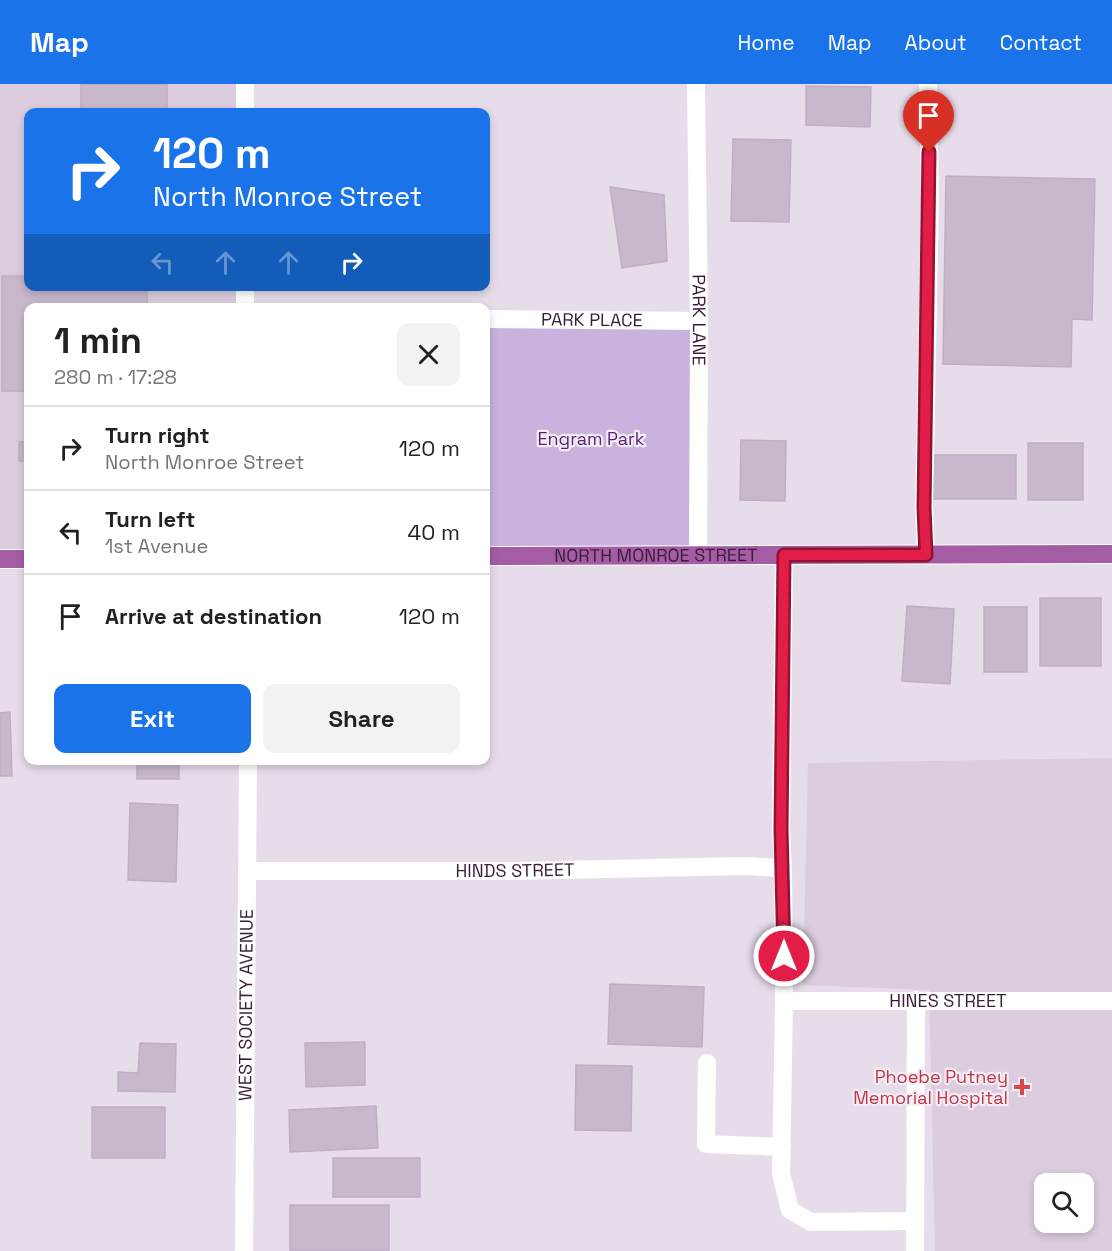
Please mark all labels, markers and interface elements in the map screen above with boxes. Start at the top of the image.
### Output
text: Map [30,24,89,60]
text: Home [737,29,795,56]
text: Map [828,29,872,56]
text: About [905,29,967,56]
text: Contact [1000,29,1082,56]
pin [903,90,954,152]
icon: arrive [912,99,945,132]
text: 120 m [153,127,271,180]
icon: right [54,132,132,210]
text: North Monroe Street [153,179,422,214]
icon: left [146,246,179,279]
icon: ahead [209,246,242,279]
icon: ahead [272,246,305,279]
icon: right [335,246,368,279]
street label: PARK LANE [687,274,711,366]
street label: PARK PLACE [541,308,643,331]
text: 1 min [54,318,142,364]
button: close [397,323,460,386]
text: 280 m · 17:28 [54,364,177,390]
text: Turn right [105,421,210,449]
park label: Engram Park [537,427,645,450]
icon: right [54,432,87,465]
text: 120 m [399,434,460,462]
text: North Monroe Street [105,449,304,475]
text: Turn left [105,505,195,533]
icon: left [54,516,87,549]
text: 40 m [408,518,460,546]
text: 1st Avenue [105,533,208,559]
street label: NORTH MONROE STREET [554,543,758,567]
icon: arrive [54,600,87,633]
text: Arrive at destination [105,602,322,630]
text: 120 m [399,602,460,630]
button: Exit [54,684,251,753]
button: Share [263,684,460,753]
street label: HINDS STREET [455,858,575,882]
street label: WEST SOCIETY AVENUE [233,909,258,1101]
position arrow [752,924,816,988]
street label: HINES STREET [889,989,1007,1012]
place label: Phoebe Putney Memorial Hospital [853,1065,1008,1109]
marker: Phoebe Putney Memorial Hospital [1013,1078,1031,1096]
map controls [1034,1173,1094,1233]
button: search [1034,1173,1094,1233]

